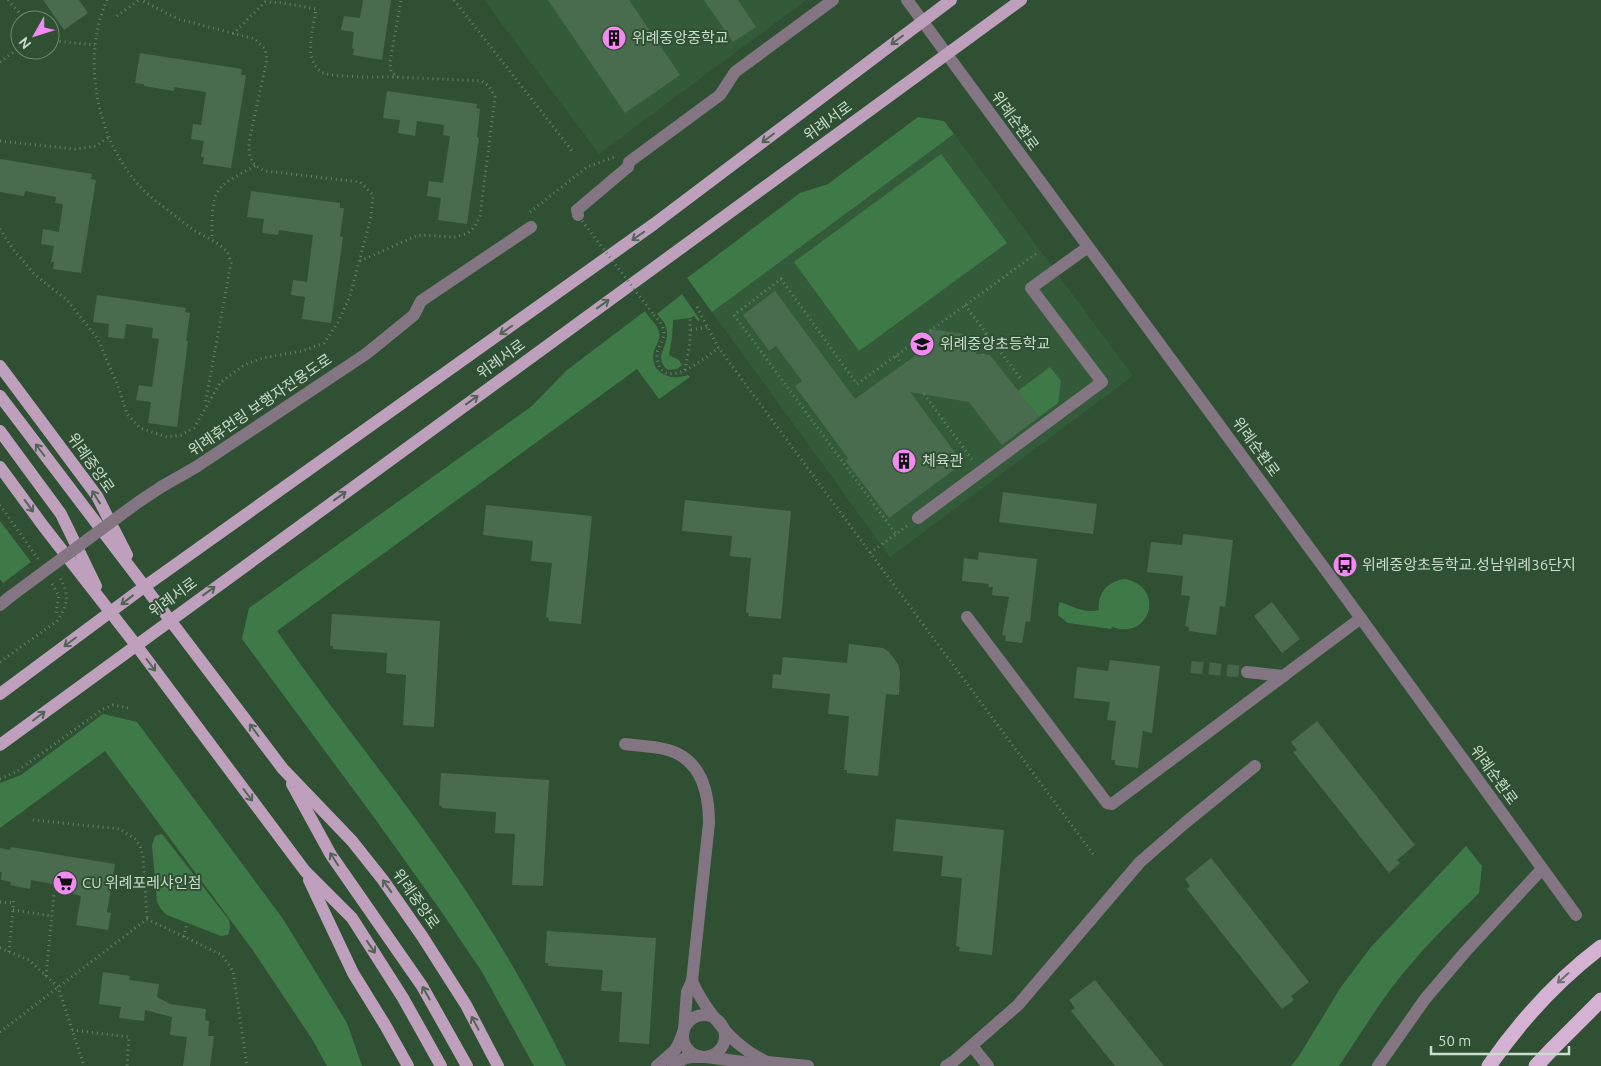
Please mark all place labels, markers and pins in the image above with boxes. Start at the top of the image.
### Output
building icon: 위례중앙중학교 [601,25,627,51]
place label: 위례중앙중학교 [632,29,729,46]
school or university icon: 위례중앙초등학교 [909,331,935,357]
place label: 위례중앙초등학교 [940,335,1050,352]
building icon: 체육관 [891,448,917,474]
place label: 체육관 [922,452,964,469]
bus stop icon: 위례중앙초등학교.성남위례36단지 [1332,552,1358,578]
place label: 위례중앙초등학교.성남위례36단지 [1362,556,1576,573]
supermarket icon: CU 위례포레샤인점 [52,870,78,896]
place label: CU 위례포레샤인점 [82,874,201,891]

